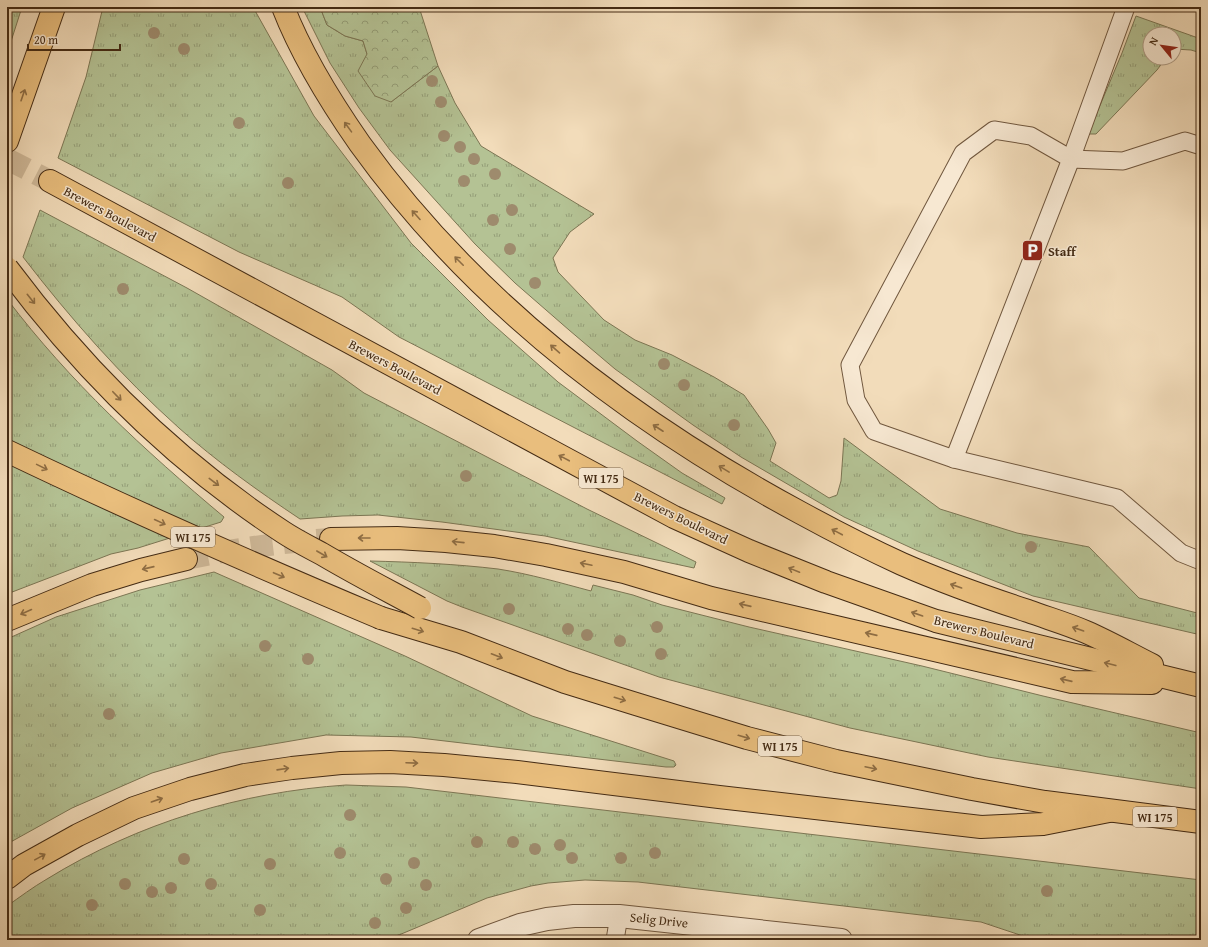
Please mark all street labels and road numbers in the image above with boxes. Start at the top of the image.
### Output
street label: Brewers Boulevard [60,182,160,246]
street label: Brewers Boulevard [345,335,445,399]
road number: WI 175 [579,468,623,488]
street label: Brewers Boulevard [631,487,731,549]
road number: WI 175 [171,527,215,547]
street label: Brewers Boulevard [932,610,1036,654]
road number: WI 175 [758,736,802,756]
road number: WI 175 [1133,807,1177,827]
street label: Selig Drive [629,908,689,932]

